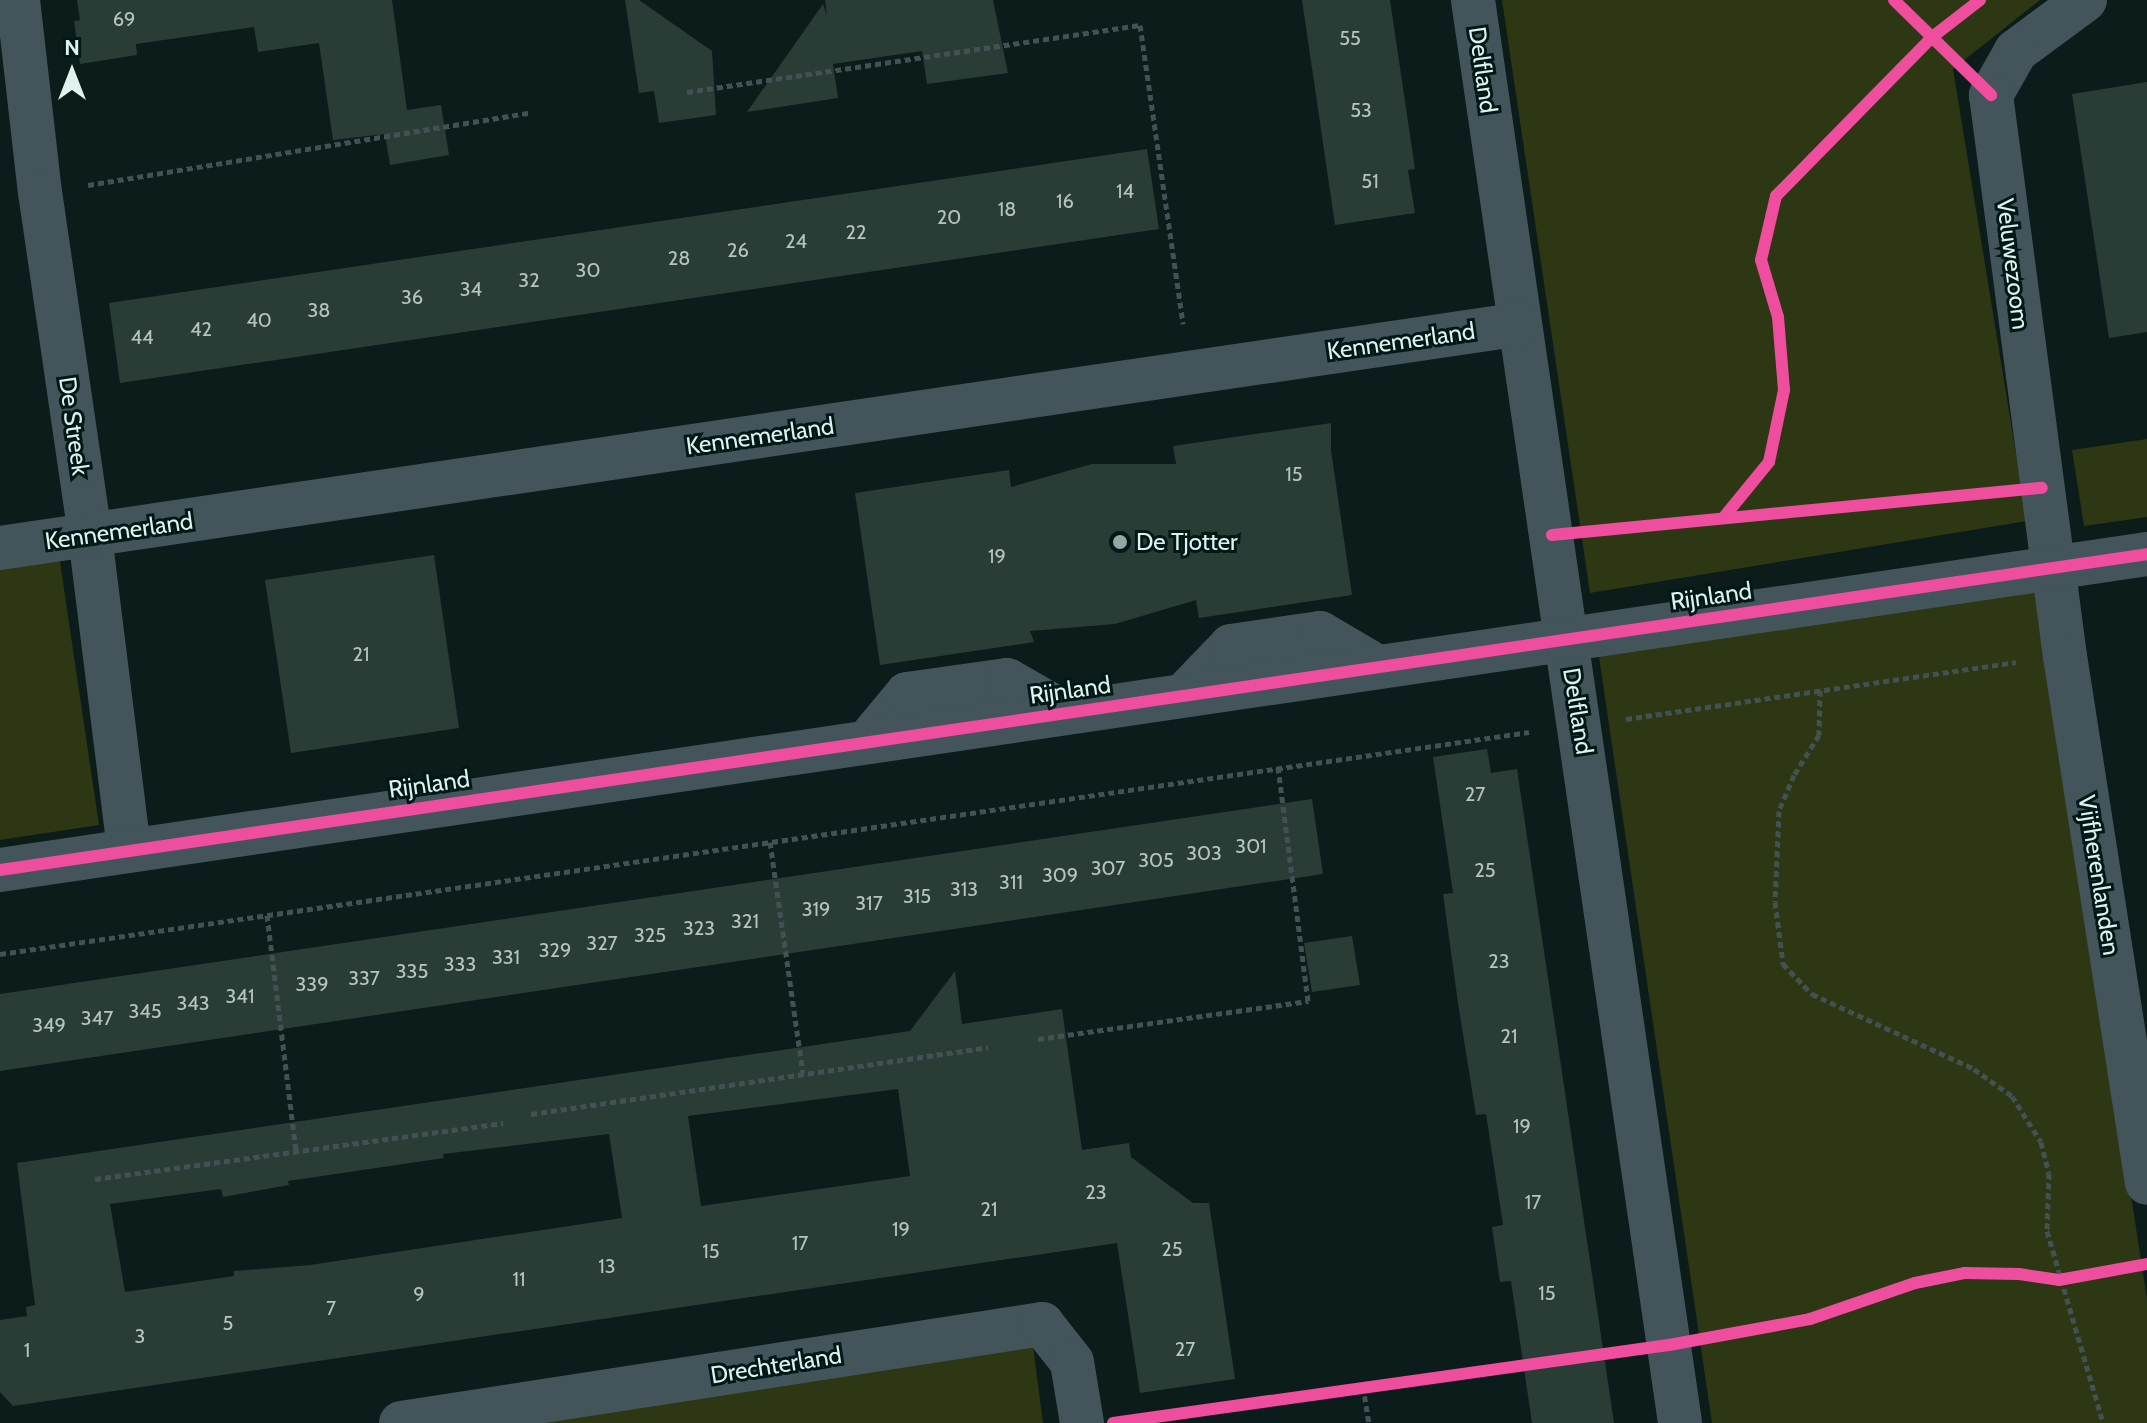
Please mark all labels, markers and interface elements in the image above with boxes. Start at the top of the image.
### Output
house number: 69 [113,7,135,31]
street label: Delfland [1463,25,1503,115]
house number: 55 [1339,26,1361,50]
north arrow [32,32,112,112]
text: N [64,34,80,61]
house number: 53 [1350,98,1372,122]
house number: 51 [1361,169,1379,193]
house number: 14 [1116,179,1134,203]
house number: 16 [1056,189,1074,213]
house number: 18 [998,197,1016,221]
street label: Veluwezoom [1991,197,2035,331]
house number: 20 [937,205,961,229]
house number: 22 [846,220,866,244]
house number: 24 [785,229,807,253]
house number: 26 [727,238,749,262]
house number: 28 [668,246,690,270]
house number: 30 [576,258,600,282]
house number: 32 [518,268,540,292]
house number: 34 [460,277,482,301]
house number: 36 [401,285,423,309]
house number: 38 [308,298,330,322]
house number: 40 [246,308,272,332]
street label: Kennemerland [1325,316,1477,366]
house number: 42 [190,317,212,341]
house number: 44 [130,325,154,349]
street label: De Streek [53,375,95,477]
street label: Kennemerland [684,411,836,461]
house number: 15 [1285,462,1303,486]
street label: Kennemerland [43,506,195,556]
place label: De Tjotter [1136,528,1238,556]
marker: De Tjotter [1111,533,1129,551]
house number: 19 [988,544,1006,568]
street label: Rijnland [1668,576,1754,616]
house number: 21 [353,642,369,666]
street label: Delfland [1557,666,1599,756]
street label: Rijnland [1027,670,1113,710]
street label: Rijnland [386,764,472,804]
house number: 27 [1465,782,1485,806]
street label: Vijfherenlanden [2072,793,2126,957]
house number: 301 [1235,834,1267,858]
house number: 303 [1186,841,1222,865]
house number: 305 [1138,848,1174,872]
house number: 307 [1091,856,1125,880]
house number: 25 [1474,858,1496,882]
house number: 309 [1042,863,1078,887]
house number: 311 [999,870,1023,894]
house number: 313 [950,877,978,901]
house number: 315 [903,884,931,908]
house number: 317 [855,891,883,915]
house number: 319 [802,897,830,921]
house number: 321 [731,909,759,933]
house number: 323 [683,916,715,940]
house number: 325 [634,923,666,947]
house number: 327 [586,931,618,955]
house number: 329 [539,938,571,962]
house number: 331 [492,945,520,969]
house number: 23 [1488,949,1510,973]
house number: 333 [444,952,476,976]
house number: 335 [396,959,428,983]
house number: 337 [348,966,380,990]
house number: 339 [296,972,328,996]
house number: 341 [226,984,254,1008]
house number: 343 [176,991,210,1015]
house number: 345 [128,999,162,1023]
house number: 347 [81,1006,113,1030]
house number: 349 [32,1013,66,1037]
house number: 21 [1501,1024,1517,1048]
house number: 19 [1513,1114,1531,1138]
house number: 23 [1085,1180,1107,1204]
house number: 17 [1525,1190,1541,1214]
house number: 21 [981,1197,997,1221]
house number: 19 [892,1217,910,1241]
house number: 17 [792,1231,808,1255]
house number: 25 [1161,1237,1183,1261]
house number: 15 [702,1239,720,1263]
house number: 13 [598,1254,616,1278]
house number: 11 [512,1267,526,1291]
house number: 15 [1538,1281,1556,1305]
house number: 9 [413,1282,425,1306]
house number: 7 [326,1296,336,1320]
house number: 5 [223,1311,233,1335]
house number: 3 [135,1324,145,1348]
house number: 27 [1175,1337,1195,1361]
house number: 1 [24,1338,30,1362]
street label: Drechterland [708,1340,844,1390]

